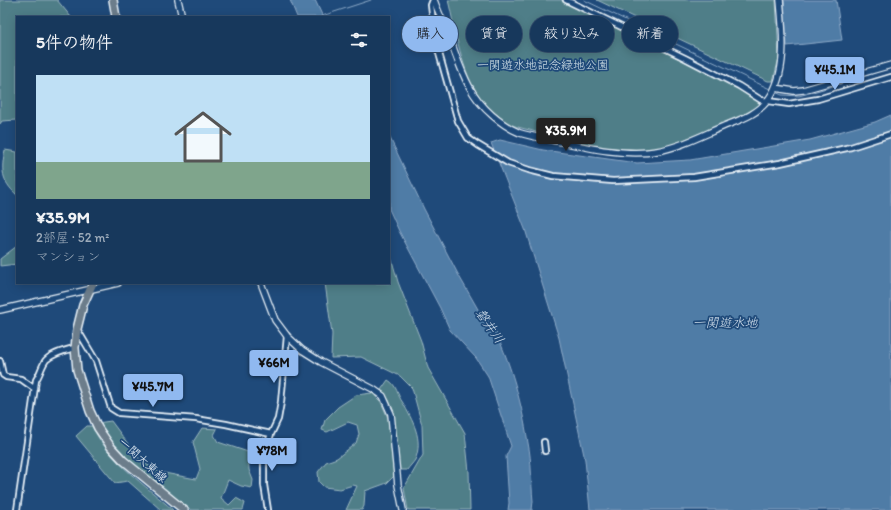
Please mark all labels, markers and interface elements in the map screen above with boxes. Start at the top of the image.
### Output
chip: 購入 [402,16,458,52]
chip: 賃貸 [466,16,522,52]
chip: 絞り込み [530,16,614,52]
chip: 新着 [622,16,678,52]
icon: filters [348,29,370,51]
text: 5件の物件 [36,32,113,52]
pin: ¥45.1M [802,57,868,91]
park label: 一関遊水地記念緑地公園 [477,58,609,72]
text: ¥45.1M [814,62,856,77]
icon: home [167,101,239,173]
pin: ¥35.9M [533,118,599,152]
text: ¥35.9M [545,123,587,138]
text: ¥35.9M [36,207,90,227]
text: 2部屋 · 52 m² [36,230,109,245]
text: マンション [36,249,100,264]
water label: 磐井川 [473,306,507,346]
water label: 一関遊水地 [692,315,758,330]
pin: ¥66M [250,350,298,384]
text: ¥66M [258,355,290,370]
pin: ¥45.7M [120,374,186,408]
text: ¥45.7M [132,379,174,394]
street label: 一関大東線 [116,435,170,485]
pin: ¥78M [248,438,296,472]
text: ¥78M [256,443,288,458]

